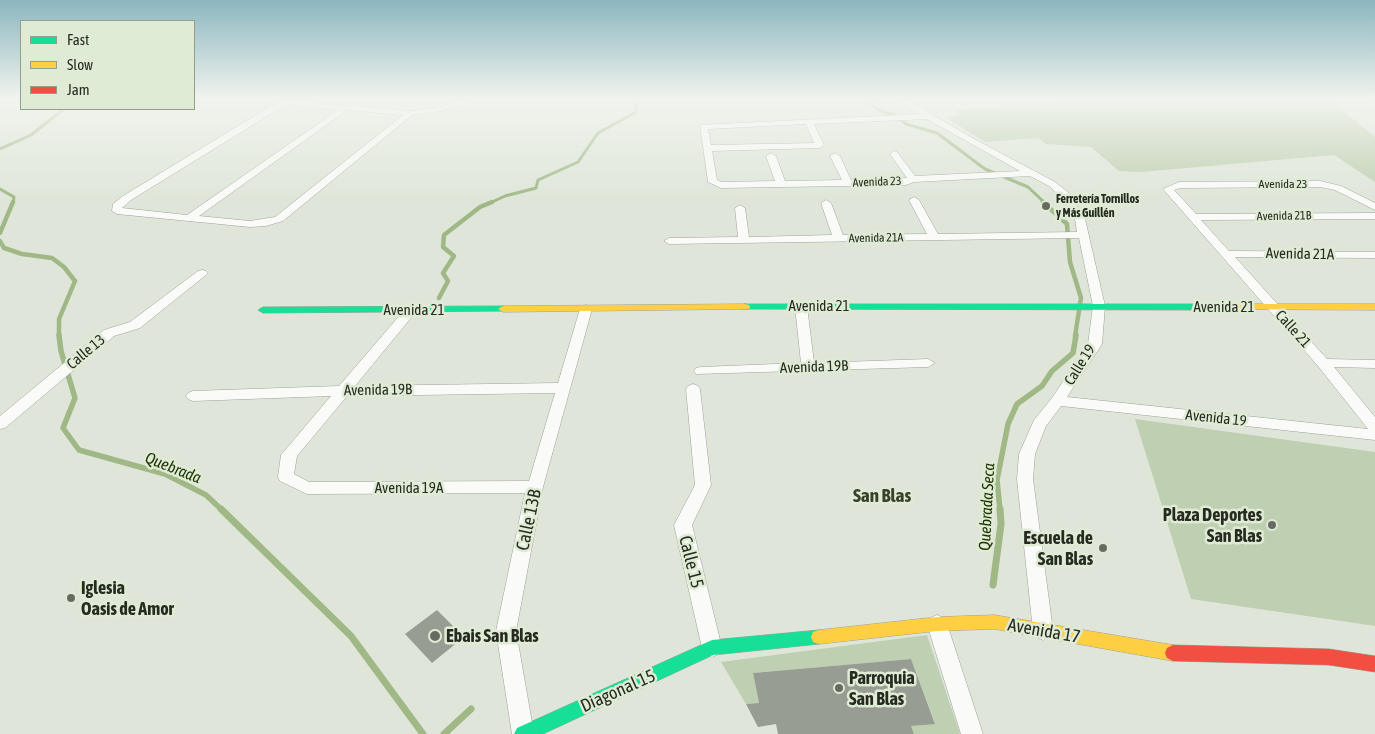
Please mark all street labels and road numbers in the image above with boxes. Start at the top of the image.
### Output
street label: Avenida 23 [852,174,902,190]
street label: Avenida 23 [1259,177,1307,191]
street label: Avenida 21B [1257,208,1311,224]
street label: Avenida 21A [848,230,904,246]
street label: Avenida 21A [1266,244,1334,264]
street label: Avenida 21 [788,297,850,315]
street label: Avenida 21 [1193,298,1255,316]
street label: Avenida 21 [383,301,445,319]
street label: Calle 21 [1271,306,1315,352]
street label: Calle 13 [63,331,109,373]
street label: Calle 19 [1061,341,1099,389]
street label: Avenida 19B [780,357,848,377]
street label: Avenida 19B [344,380,412,400]
street label: Avenida 19 [1185,406,1247,430]
street label: Avenida 19A [375,479,443,497]
street label: Calle 13B [512,487,546,553]
street label: Calle 15 [674,533,708,591]
street label: Avenida 17 [1006,614,1082,648]
street label: Diagonal 15 [577,665,659,717]

